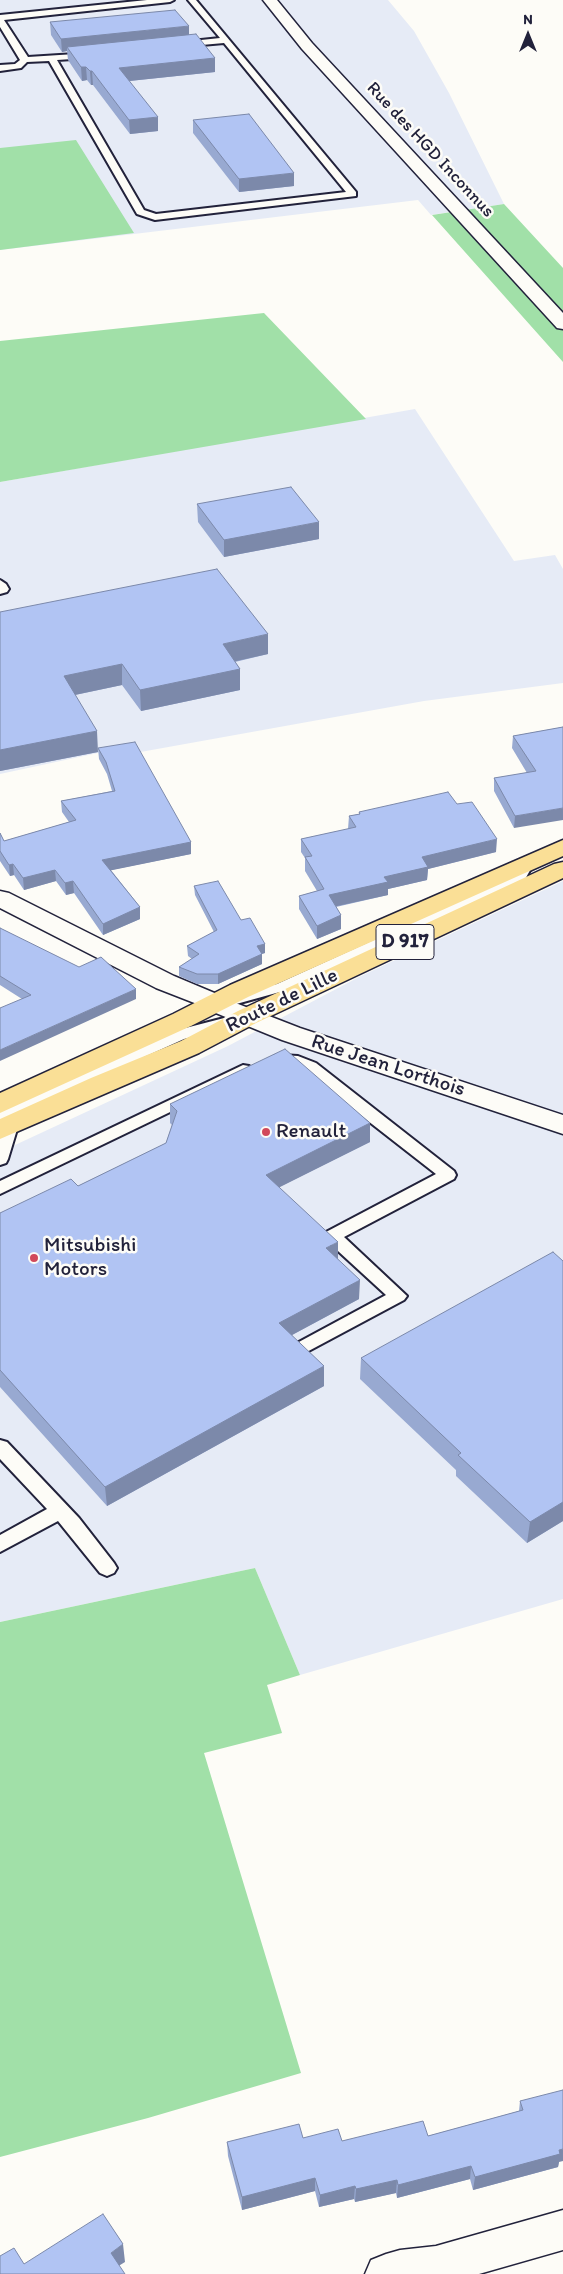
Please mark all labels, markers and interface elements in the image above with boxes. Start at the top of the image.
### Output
north arrow [503,10,553,60]
text: N [523,11,533,28]
street label: Rue des HGD Inconnus [362,78,498,222]
road number: D 917 [376,924,434,960]
street label: Route de Lille [222,963,342,1039]
street label: Rue Jean Lorthois [308,1029,468,1103]
place label: Renault [276,1119,346,1145]
marker: Renault [260,1126,272,1138]
place label: Mitsubishi Motors [44,1233,136,1283]
marker: Mitsubishi Motors [28,1252,40,1264]

